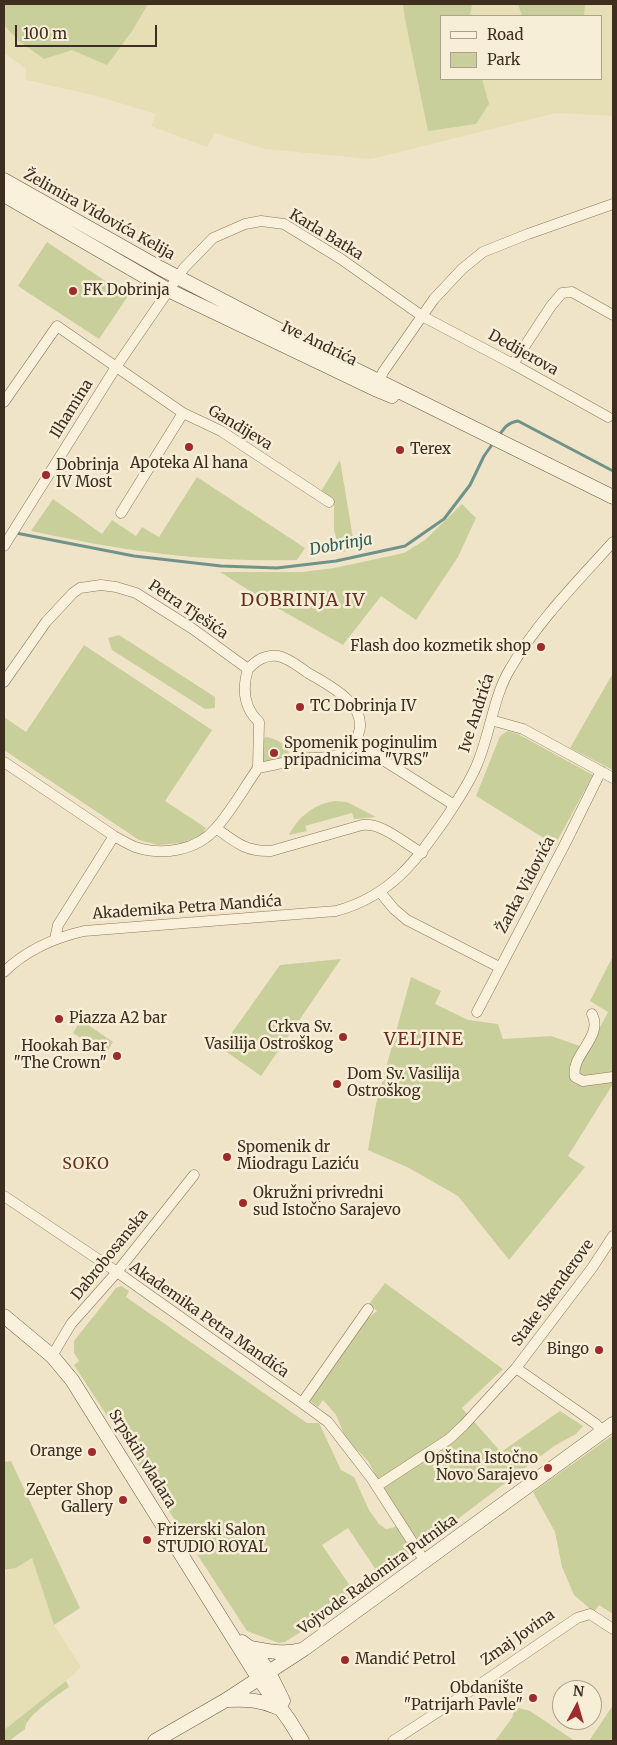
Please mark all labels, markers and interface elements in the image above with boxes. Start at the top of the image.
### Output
scale bar [18,15,160,47]
legend [440,15,602,80]
text: 100 m [23,24,67,43]
text: Road [487,25,523,44]
text: Park [487,50,520,69]
street label: Želimira Vidovića Kelija [20,166,178,264]
street label: Karla Batka [286,206,366,264]
place label: FK Dobrinja [83,282,169,300]
marker: FK Dobrinja [67,285,79,297]
street label: Ive Andrića [278,318,360,370]
street label: Dedijerova [485,326,561,380]
street label: Ilhamina [47,376,97,442]
street label: Gandijeva [205,402,275,454]
marker: Apoteka Al hana [183,441,195,453]
place label: Terex [410,441,451,459]
marker: Terex [394,444,406,456]
place label: Apoteka Al hana [130,455,248,473]
place label: Dobrinja IV Most [56,457,119,492]
marker: Dobrinja IV Most [40,469,52,481]
water label: Dobrinja [308,530,374,560]
street label: Petra Tješića [145,577,231,643]
district label: DOBRINJA IV [239,590,367,612]
place label: Flash doo kozmetik shop [350,638,531,656]
marker: Flash doo kozmetik shop [535,641,547,653]
street label: Ive Andrića [456,671,498,755]
place label: TC Dobrinja IV [310,698,416,716]
marker: TC Dobrinja IV [294,701,306,713]
place label: Spomenik poginulim pripadnicima "VRS" [284,735,437,770]
marker: Spomenik poginulim pripadnicima "VRS" [268,747,280,759]
street label: Žarka Vidovića [493,834,559,936]
street label: Akademika Petra Mandića [92,892,282,924]
place label: Piazza A2 bar [69,1010,167,1028]
marker: Piazza A2 bar [53,1013,65,1025]
place label: Crkva Sv. Vasilija Ostroškog [205,1019,333,1054]
district label: VELJINE [383,1029,465,1051]
marker: Crkva Sv. Vasilija Ostroškog [337,1031,349,1043]
place label: Hookah Bar "The Crown" [14,1038,107,1073]
marker: Hookah Bar "The Crown" [111,1050,123,1062]
place label: Dom Sv. Vasilija Ostroškog [347,1066,460,1101]
marker: Dom Sv. Vasilija Ostroškog [331,1078,343,1090]
place label: Spomenik dr Miodragu Laziću [237,1139,359,1174]
marker: Spomenik dr Miodragu Laziću [221,1151,233,1163]
district label: SOKO [62,1154,110,1174]
place label: Okružni privredni sud Istočno Sarajevo [253,1185,401,1220]
marker: Okružni privredni sud Istočno Sarajevo [237,1197,249,1209]
street label: Dabrobosanska [68,1206,152,1304]
street label: Stake Skenderove [508,1236,598,1350]
street label: Akademika Petra Mandića [126,1258,292,1382]
place label: Bingo [547,1341,589,1359]
marker: Bingo [593,1344,605,1356]
street label: Srpskih vladara [105,1406,179,1512]
place label: Orange [30,1443,82,1461]
marker: Orange [86,1446,98,1458]
place label: Opština Istočno Novo Sarajevo [424,1450,538,1485]
marker: Opština Istočno Novo Sarajevo [542,1462,554,1474]
place label: Zepter Shop Gallery [26,1482,113,1517]
marker: Zepter Shop Gallery [117,1494,129,1506]
street label: Vojvode Radomira Putnika [295,1511,461,1639]
place label: Frizerski Salon STUDIO ROYAL [157,1522,267,1557]
marker: Frizerski Salon STUDIO ROYAL [141,1534,153,1546]
street label: Zmaj Jovina [478,1606,558,1670]
place label: Mandić Petrol [355,1651,456,1669]
marker: Mandić Petrol [339,1654,351,1666]
place label: Obdanište "Patrijarh Pavle" [404,1680,523,1715]
north arrow [552,1680,602,1730]
text: N [572,1682,585,1701]
marker: Obdanište "Patrijarh Pavle" [527,1692,539,1704]

